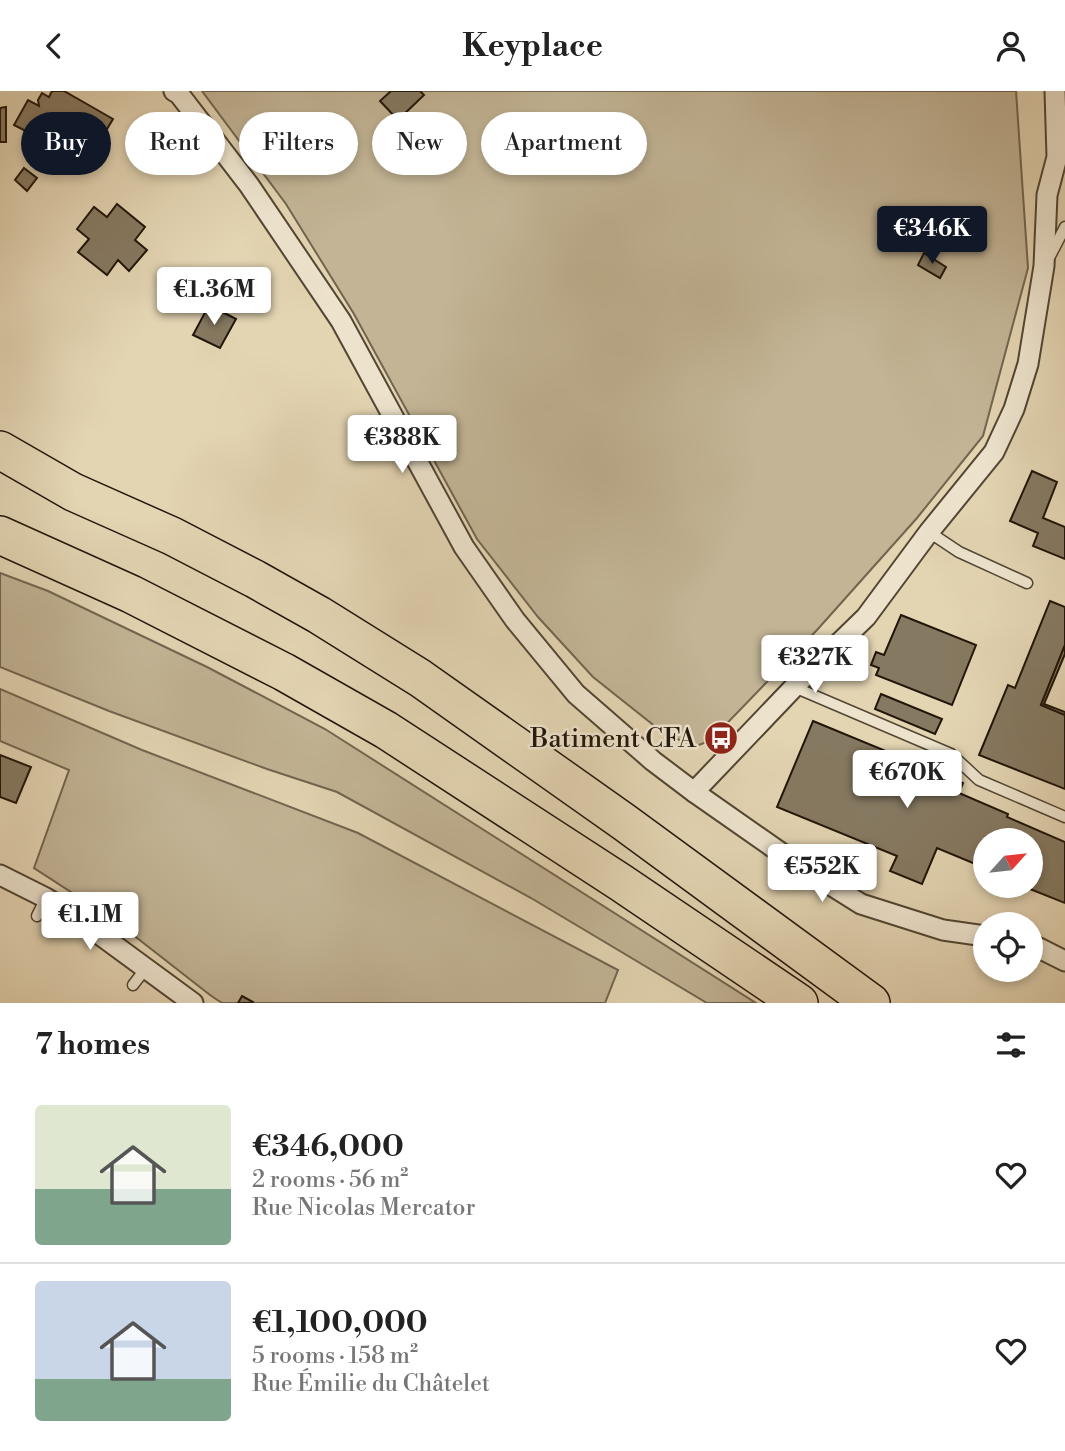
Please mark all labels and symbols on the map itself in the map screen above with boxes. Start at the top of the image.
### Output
pin: €346K [883,207,981,266]
pin: €1.36M [157,267,271,327]
pin: €388K [353,415,451,475]
pin: €327K [766,635,864,695]
bus stop icon: Batiment CFA [702,719,740,757]
place label: Batiment CFA [529,723,697,755]
pin: €670K [858,751,956,810]
north arrow [973,828,1043,898]
pin: €552K [773,845,871,904]
pin: €1.1M [41,893,139,952]

